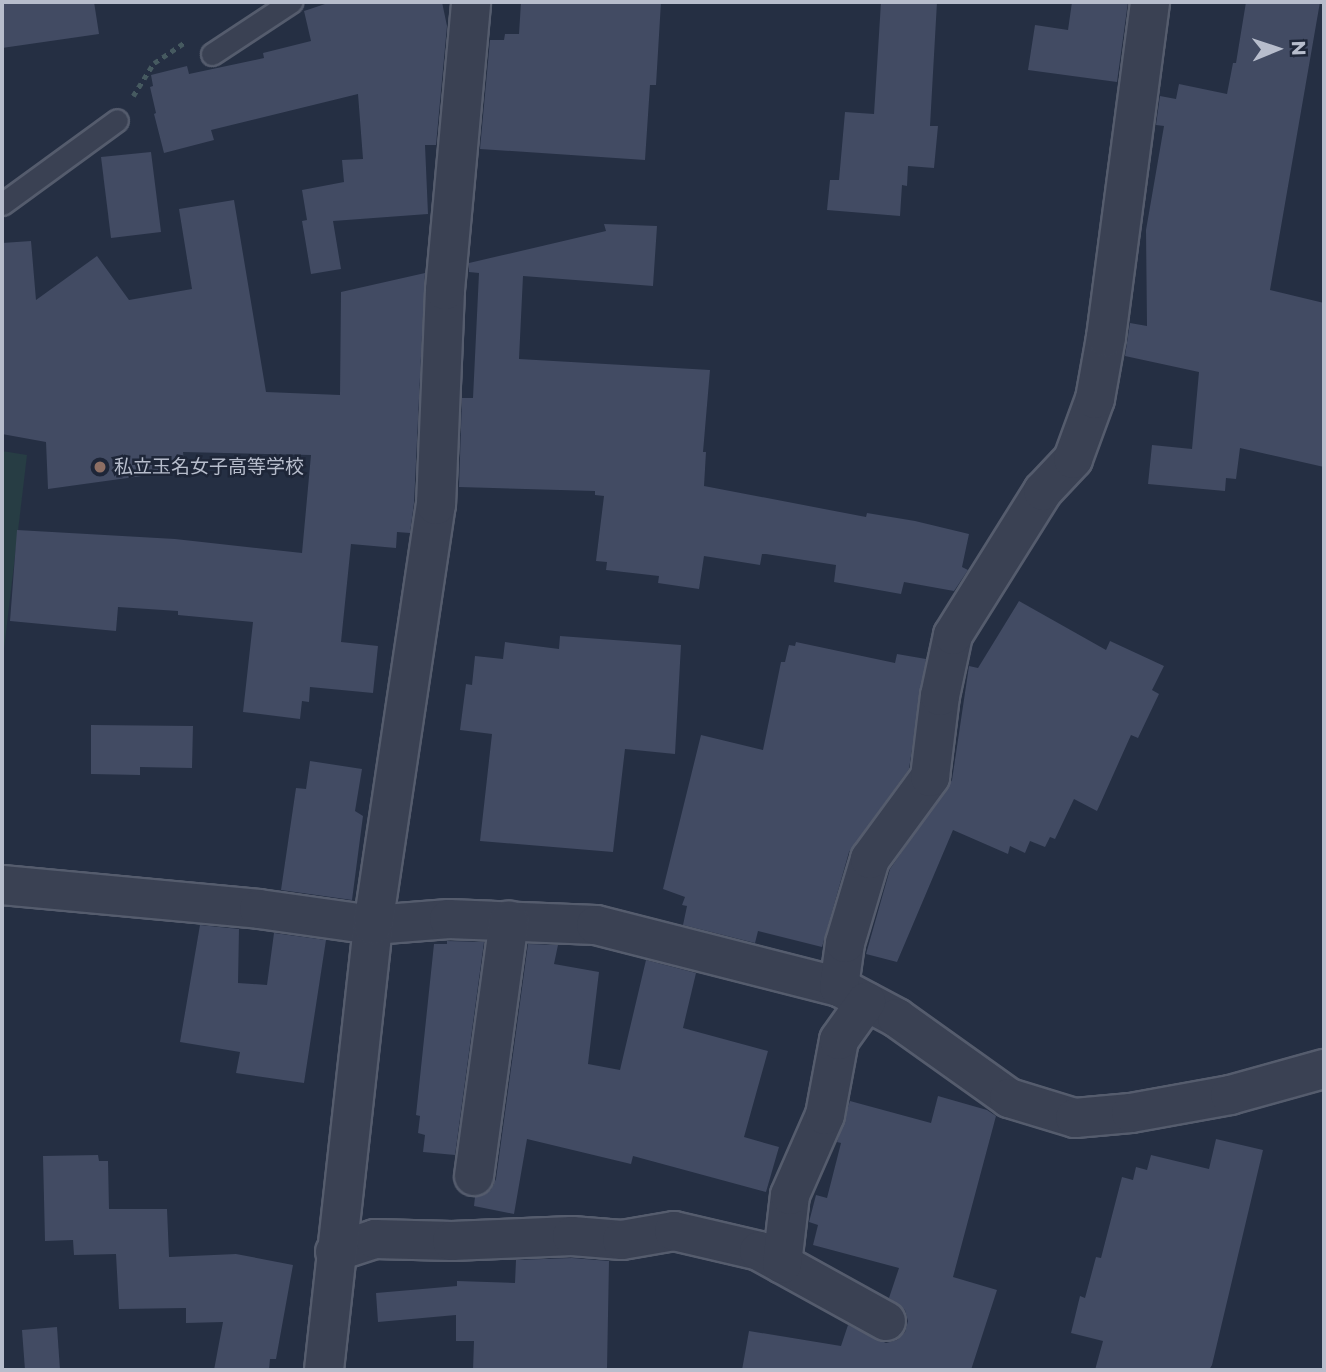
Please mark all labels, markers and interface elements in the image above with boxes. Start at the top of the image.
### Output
north arrow [1242,14,1312,84]
text: N [1287,40,1310,56]
place label: 私立玉名女子高等学校 [114,456,304,478]
marker: 私立玉名女子高等学校 [92,459,108,475]

